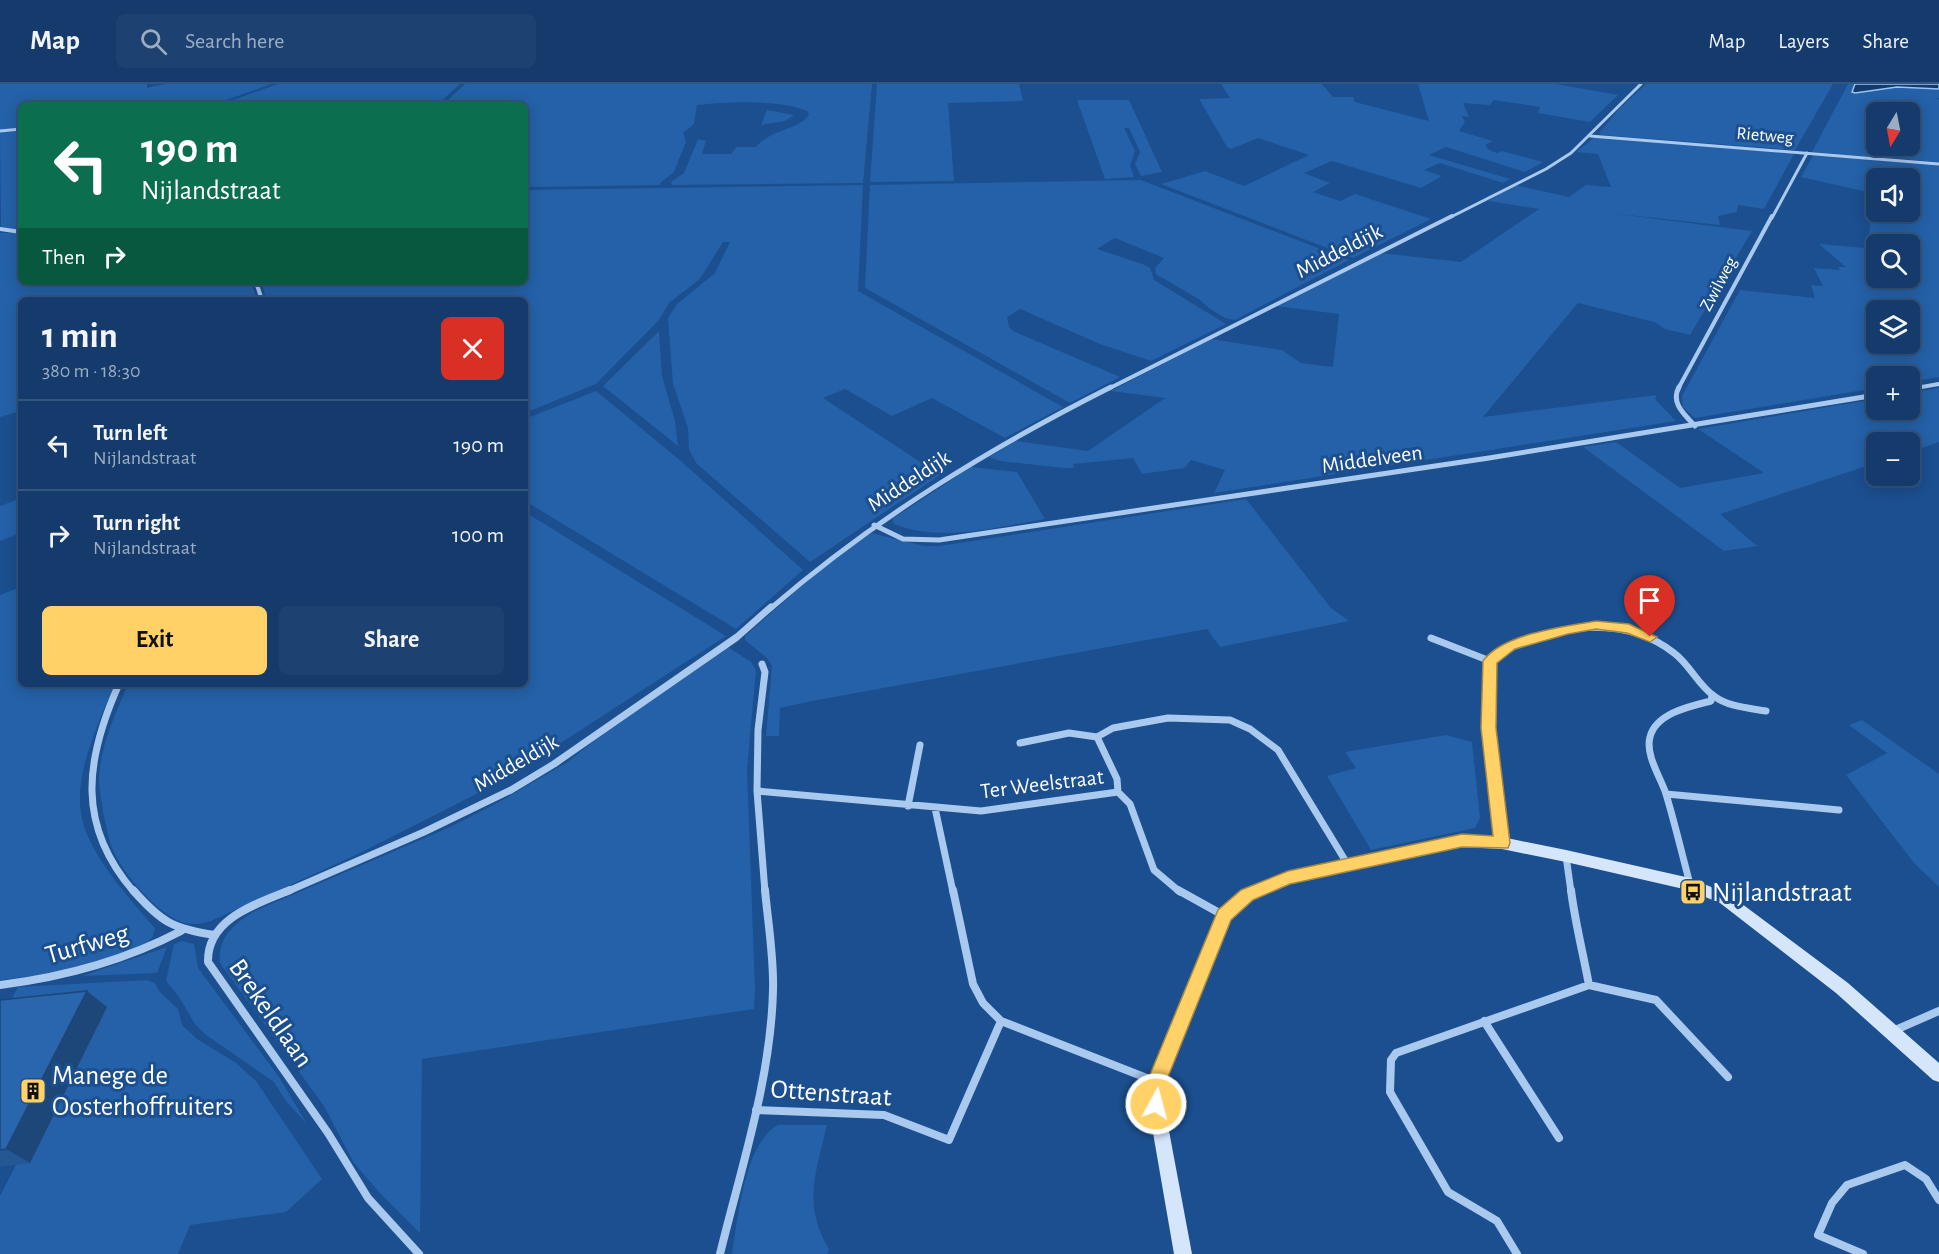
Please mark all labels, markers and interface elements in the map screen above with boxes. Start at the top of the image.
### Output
search box [116,14,536,68]
icon: search [137,25,170,58]
text: Map [30,27,80,55]
text: Search here [185,30,284,52]
text: Map [1709,31,1745,52]
text: Layers [1778,31,1829,52]
text: Share [1862,31,1909,52]
north arrow [1866,102,1920,156]
map controls [1866,102,1920,486]
street label: Rietweg [1736,125,1794,147]
icon: left [42,126,120,204]
text: 190 m [141,128,239,170]
button: sound [1866,168,1920,222]
text: Nijlandstraat [141,177,281,204]
street label: Middeldijk [1292,220,1386,282]
button: search [1866,234,1920,288]
icon: right [98,240,131,273]
text: Then [42,246,86,268]
street label: Zwilweg [1697,254,1741,314]
button: layers [1866,300,1920,354]
button: close [441,317,504,380]
text: 1 min [42,318,118,354]
text: 380 m · 18:30 [42,361,141,381]
button: + [1866,366,1920,420]
text: Turn left [93,422,167,444]
icon: left [42,429,75,462]
button: − [1866,432,1920,486]
text: 190 m [453,434,504,456]
street label: Middelveen [1320,441,1424,477]
street label: Middeldijk [864,446,954,516]
text: Nijlandstraat [93,448,196,468]
text: Turn right [93,512,180,534]
icon: right [42,519,75,552]
text: 100 m [452,524,504,546]
text: Nijlandstraat [93,538,196,558]
pin [1624,575,1675,637]
icon: arrive [1633,584,1666,617]
button: Exit [42,606,267,675]
button: Share [279,606,504,675]
street label: Middeldijk [470,730,562,796]
street label: Ter Weelstraat [979,766,1105,802]
bus stop icon: Nijlandstraat [1678,877,1708,907]
place label: Nijlandstraat [1712,879,1852,907]
street label: Turfweg [42,919,133,969]
street label: Brekeldlaan [224,954,318,1072]
place label: Manege de Oosterhoffruiters [52,1062,233,1120]
position arrow [1124,1072,1188,1136]
street label: Ottenstraat [770,1075,893,1111]
building icon: Manege de Oosterhoffruiters [18,1076,48,1106]

